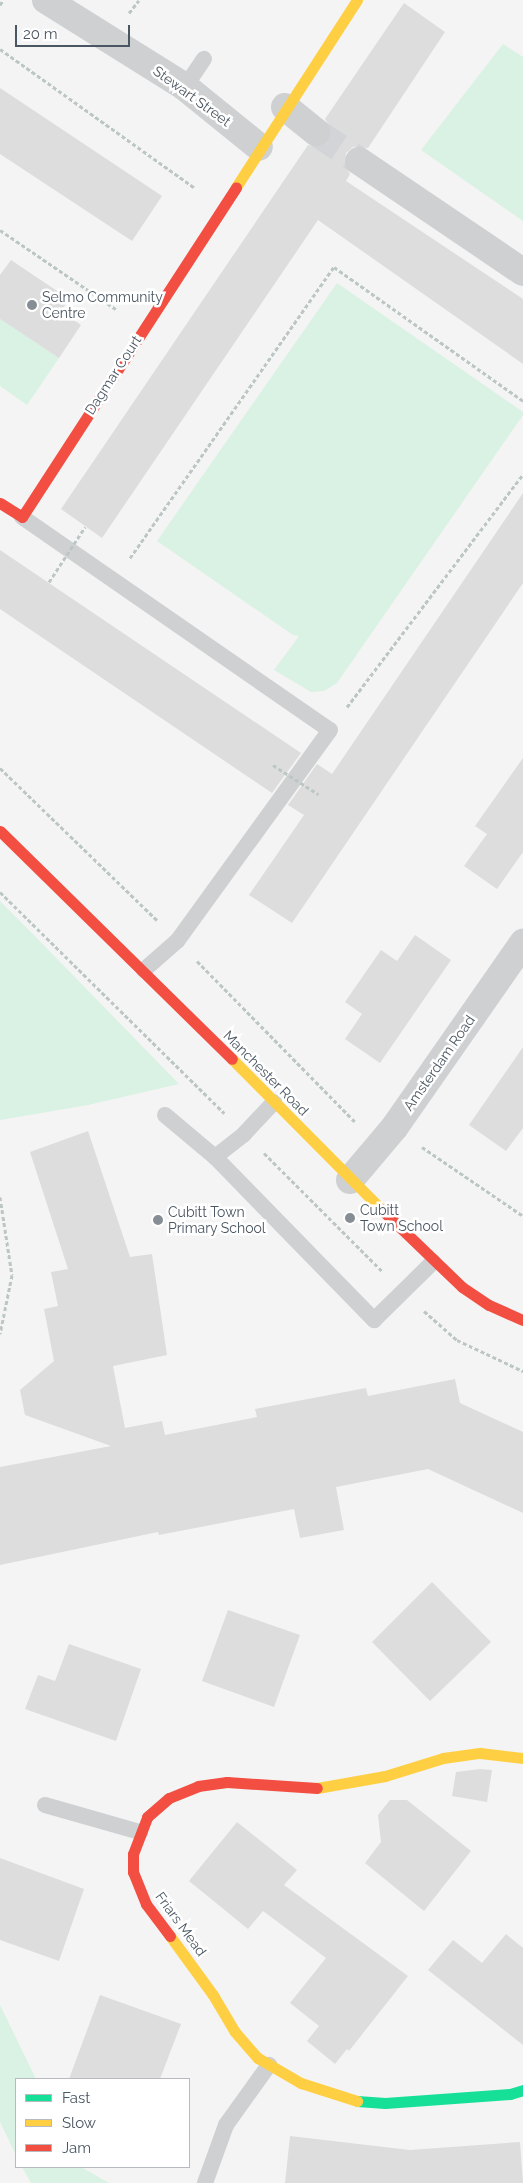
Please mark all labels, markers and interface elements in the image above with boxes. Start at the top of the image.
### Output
scale bar [18,15,132,47]
text: 20 m [23,25,58,43]
street label: Stewart Street [150,62,234,130]
place label: Selmo Community Centre [42,289,163,322]
marker: Selmo Community Centre [26,299,38,311]
street label: Dagmar Court [81,332,145,418]
street label: Amsterdam Road [400,1012,478,1114]
street label: Manchester Road [220,1027,312,1119]
place label: Cubitt Town School [360,1202,443,1234]
place label: Cubitt Town Primary School [168,1204,266,1236]
marker: Cubitt Town School [344,1212,356,1224]
marker: Cubitt Town Primary School [152,1214,164,1226]
street label: Friars Mead [152,1889,210,1959]
legend [15,2078,190,2168]
text: Fast [62,2089,90,2107]
text: Slow [62,2114,96,2132]
text: Jam [62,2139,91,2157]

